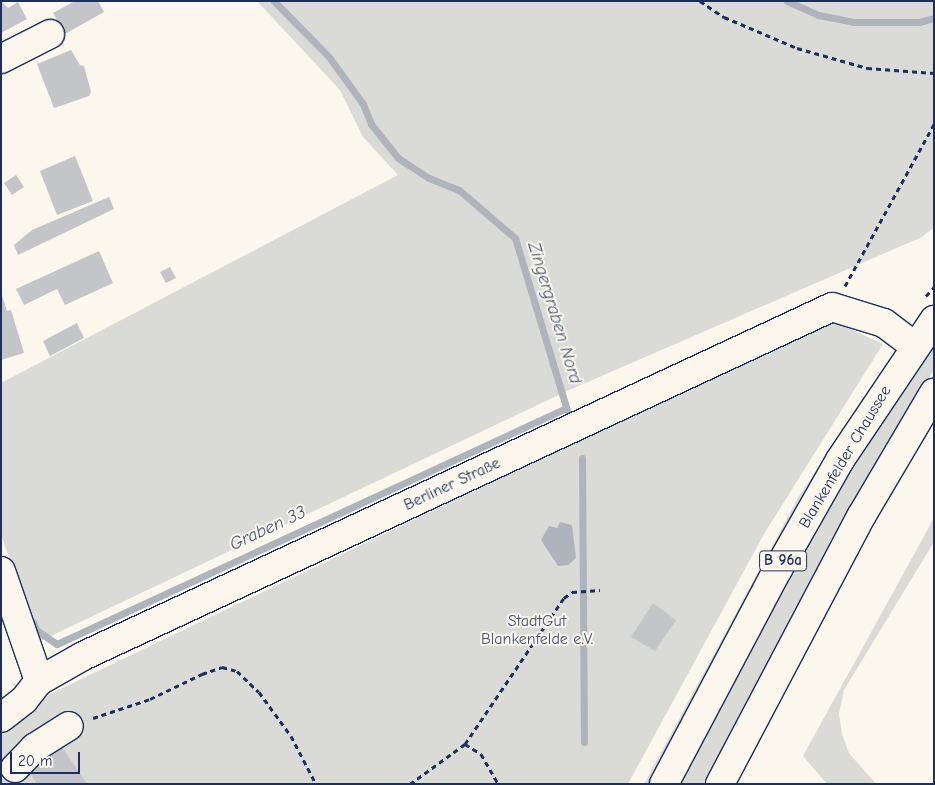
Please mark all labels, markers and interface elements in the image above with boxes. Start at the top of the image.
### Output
water label: Zingergraben Nord [522,239,586,387]
street label: Blankenfelder Chaussee [795,382,895,532]
street label: Berliner Straße [401,453,503,515]
water label: Graben 33 [226,502,310,556]
road number: B 96a [758,548,808,574]
park label: StadtGut Blankenfelde e.V. [481,611,593,649]
scale bar [12,742,82,774]
text: 20 m [18,752,52,770]

